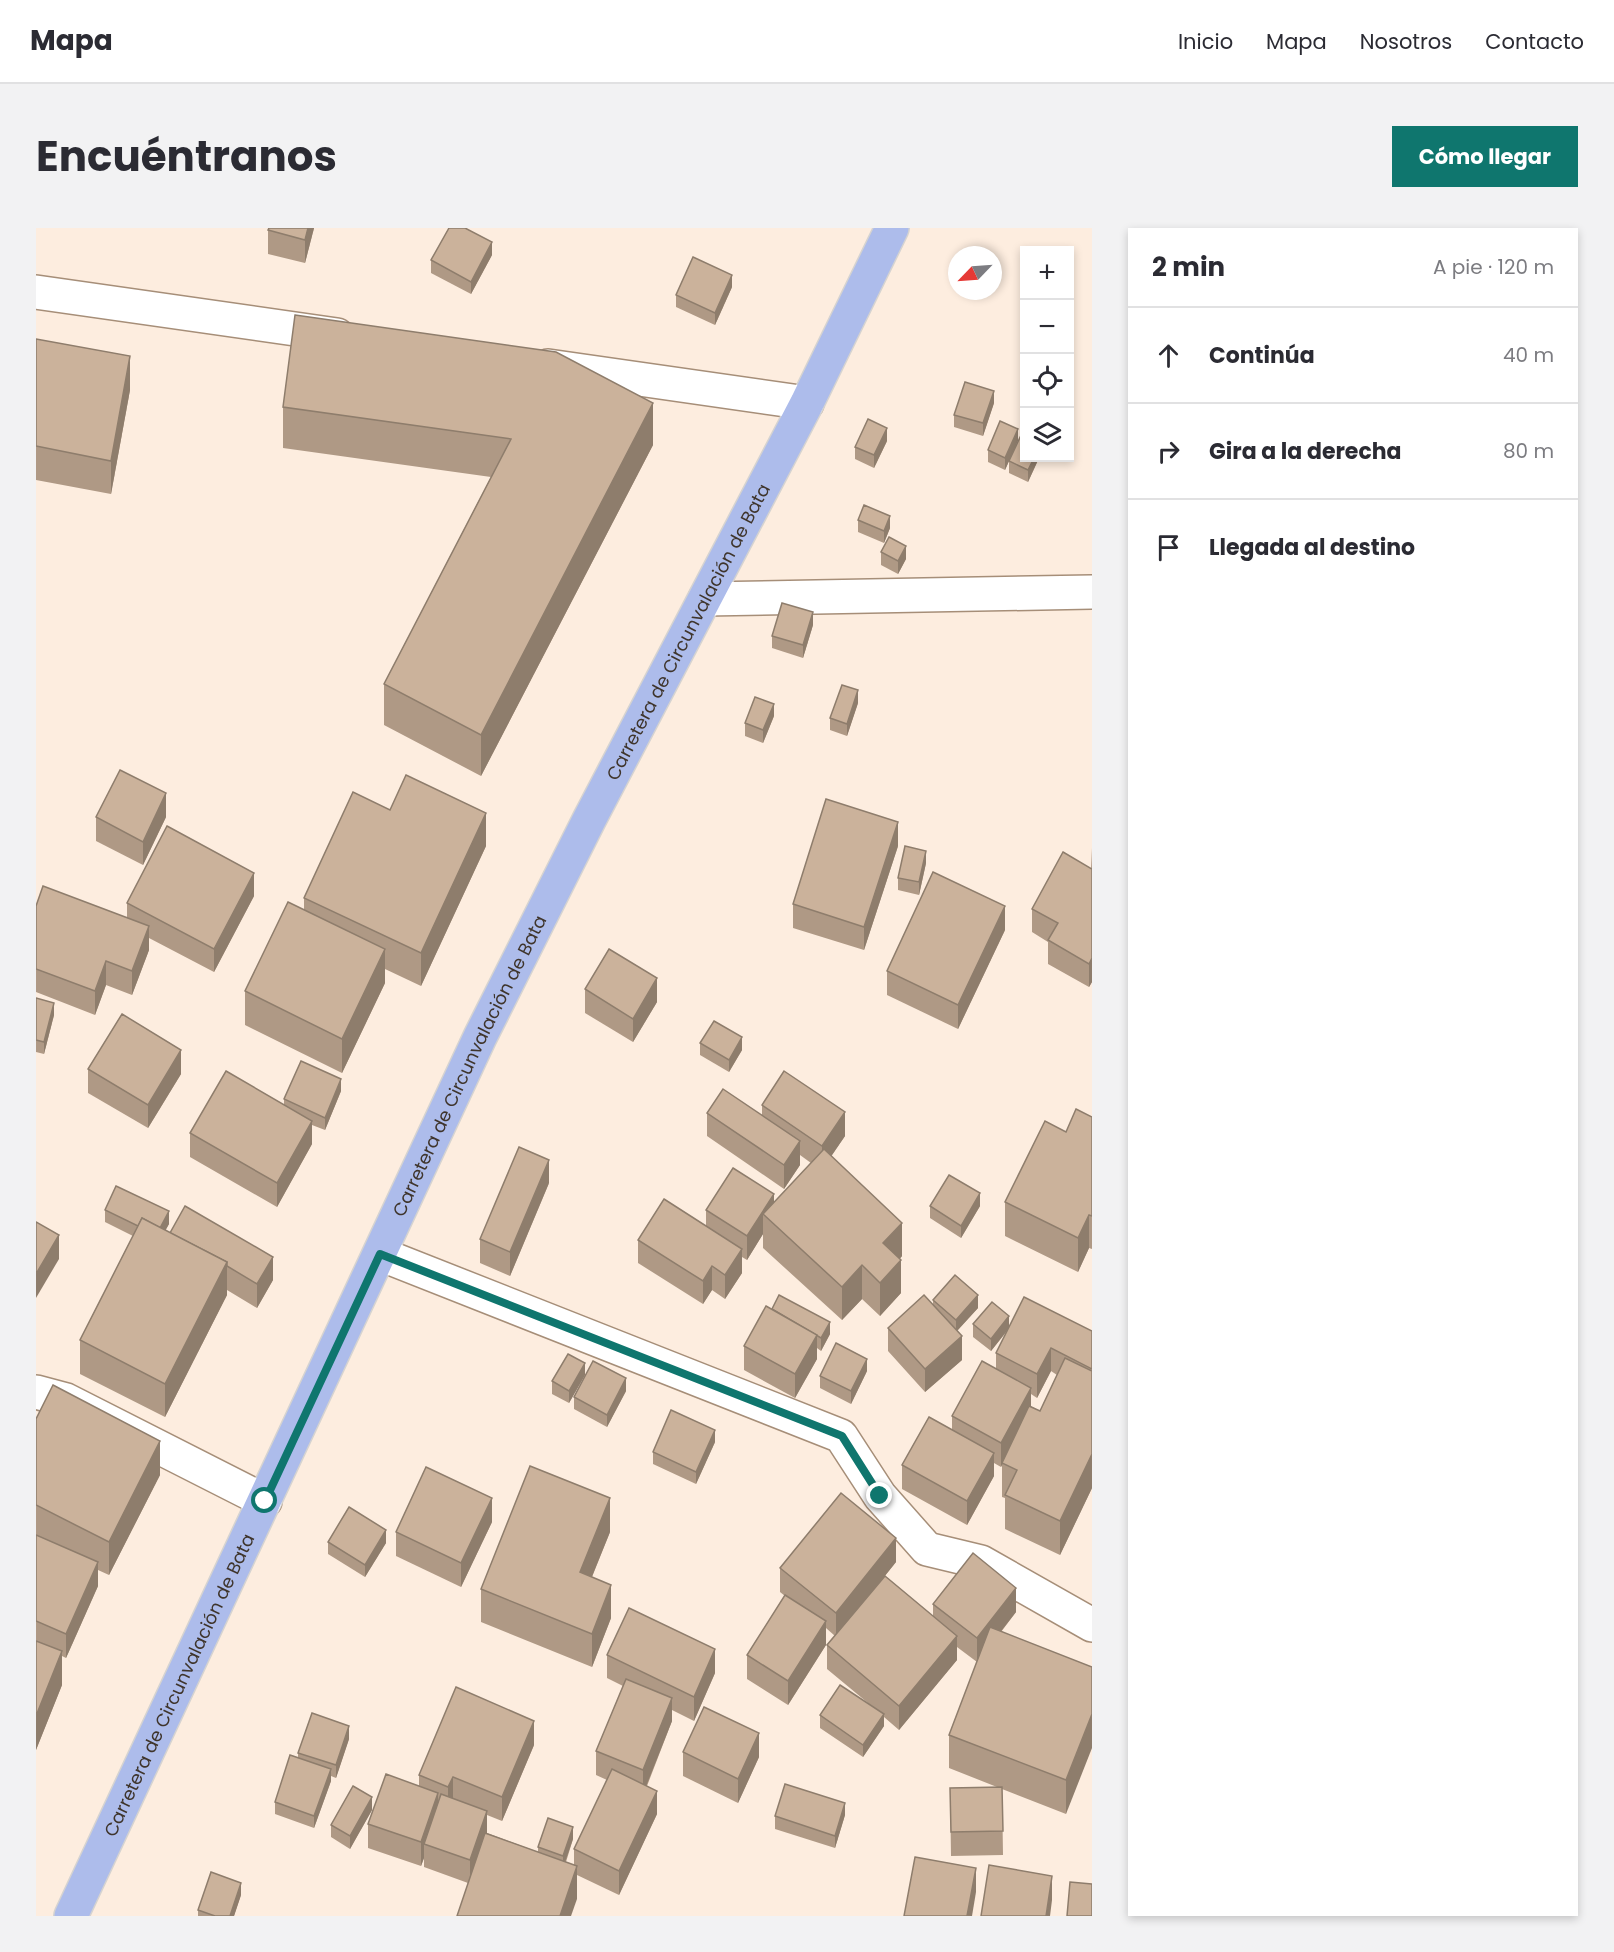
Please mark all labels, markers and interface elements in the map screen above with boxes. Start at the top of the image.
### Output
text: Mapa [30,21,113,60]
text: Inicio [1178,27,1233,56]
text: Mapa [1266,27,1327,56]
text: Nosotros [1360,27,1452,56]
text: Contacto [1485,27,1584,56]
button: Cómo llegar [1392,126,1578,187]
text: Encuéntranos [36,127,337,186]
north arrow [948,246,1002,300]
map controls [1020,246,1074,462]
button: + [1020,246,1074,300]
text: 2 min [1152,249,1225,285]
text: A pie · 120 m [1433,253,1554,281]
button: − [1020,300,1074,354]
icon: ahead [1152,339,1185,372]
text: Continúa [1209,340,1315,371]
text: 40 m [1503,341,1554,369]
button: locate [1020,354,1074,408]
button: layers [1020,408,1074,462]
icon: right [1152,435,1185,468]
text: Gira a la derecha [1209,436,1402,467]
text: 80 m [1503,437,1554,465]
street label: Carretera de Circunvalación de Bata [600,479,775,784]
icon: arrive [1152,531,1185,564]
text: Llegada al destino [1209,532,1415,563]
street label: Carretera de Circunvalación de Bata [386,910,552,1220]
route end [866,1482,892,1508]
route start [251,1487,277,1513]
street label: Carretera de Circunvalación de Bata [97,1529,260,1840]

